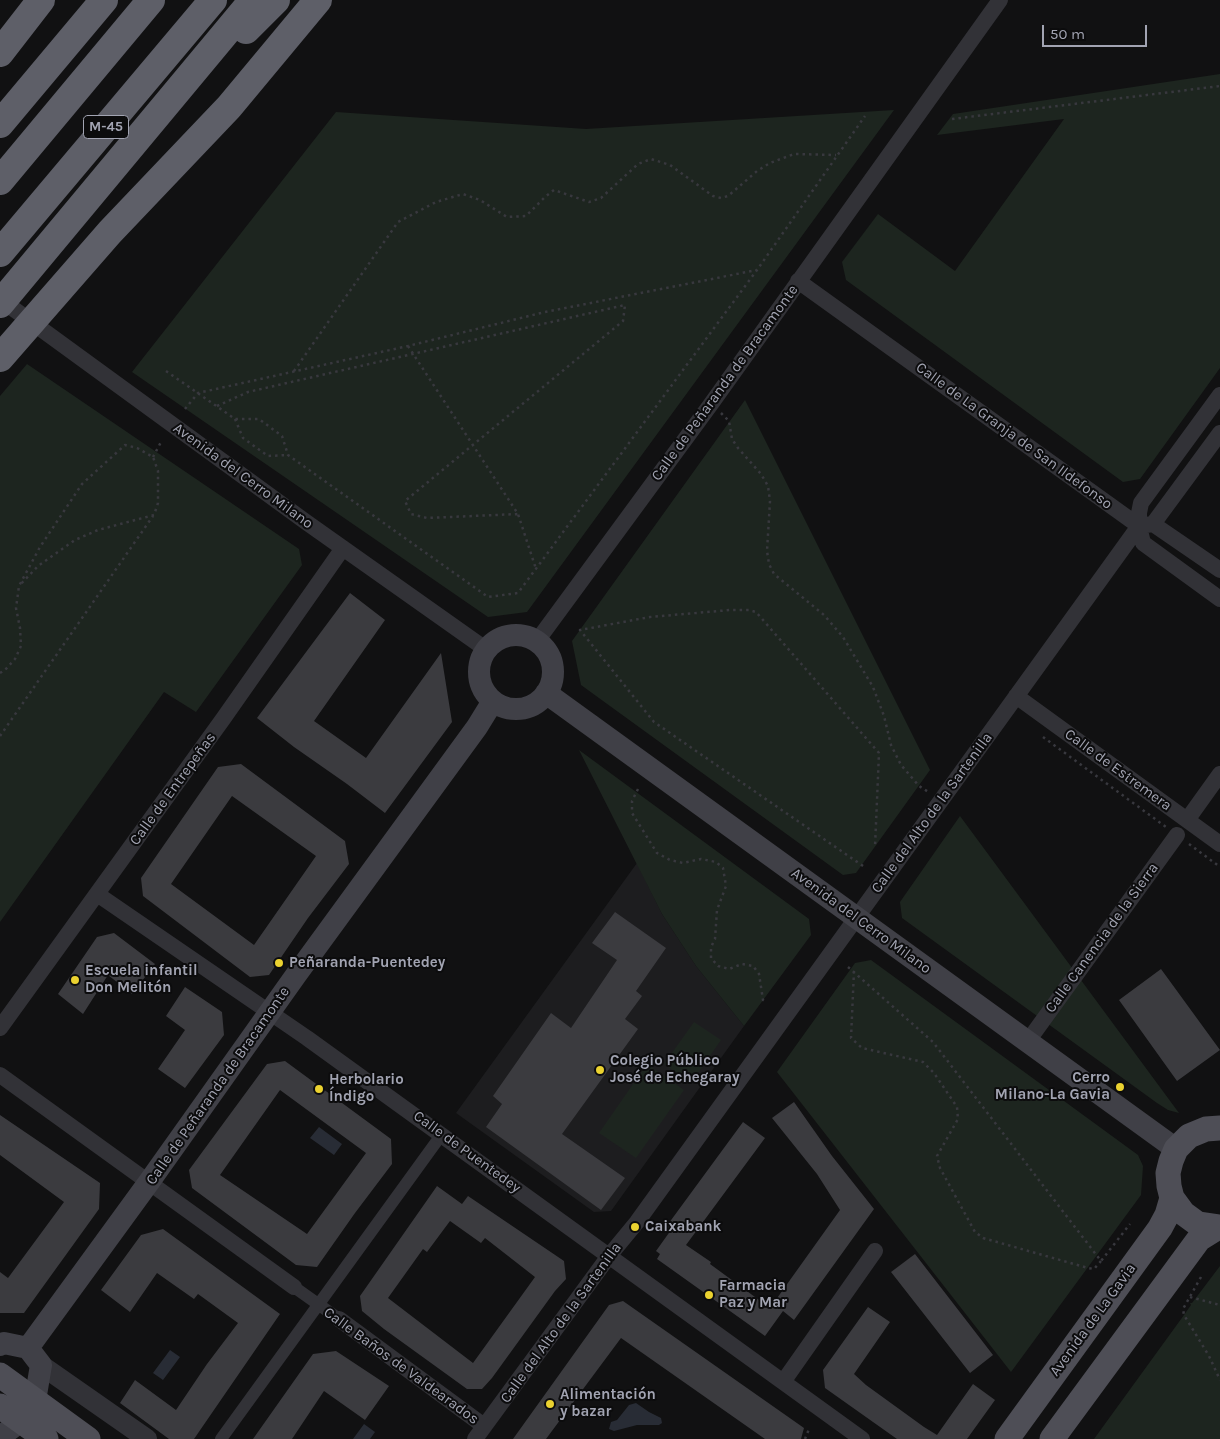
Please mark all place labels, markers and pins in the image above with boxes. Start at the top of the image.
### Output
place label: Peñaranda-Puentedey [289,954,445,972]
marker: Peñaranda-Puentedey [273,957,285,969]
place label: Escuela infantil Don Melitón [85,962,197,997]
marker: Escuela infantil Don Melitón [69,974,81,986]
place label: Colegio Público José de Echegaray [610,1052,740,1087]
marker: Colegio Público José de Echegaray [594,1064,606,1076]
place label: Cerro Milano-La Gavia [995,1069,1110,1104]
place label: Herbolario Índigo [329,1071,404,1106]
marker: Cerro Milano-La Gavia [1114,1081,1126,1093]
marker: Herbolario Índigo [313,1083,325,1095]
place label: Caixabank [645,1218,721,1236]
marker: Caixabank [629,1221,641,1233]
place label: Farmacia Paz y Mar [719,1277,787,1312]
marker: Farmacia Paz y Mar [703,1289,715,1301]
place label: Alimentación y bazar [560,1386,656,1421]
marker: Alimentación y bazar [544,1398,556,1410]

